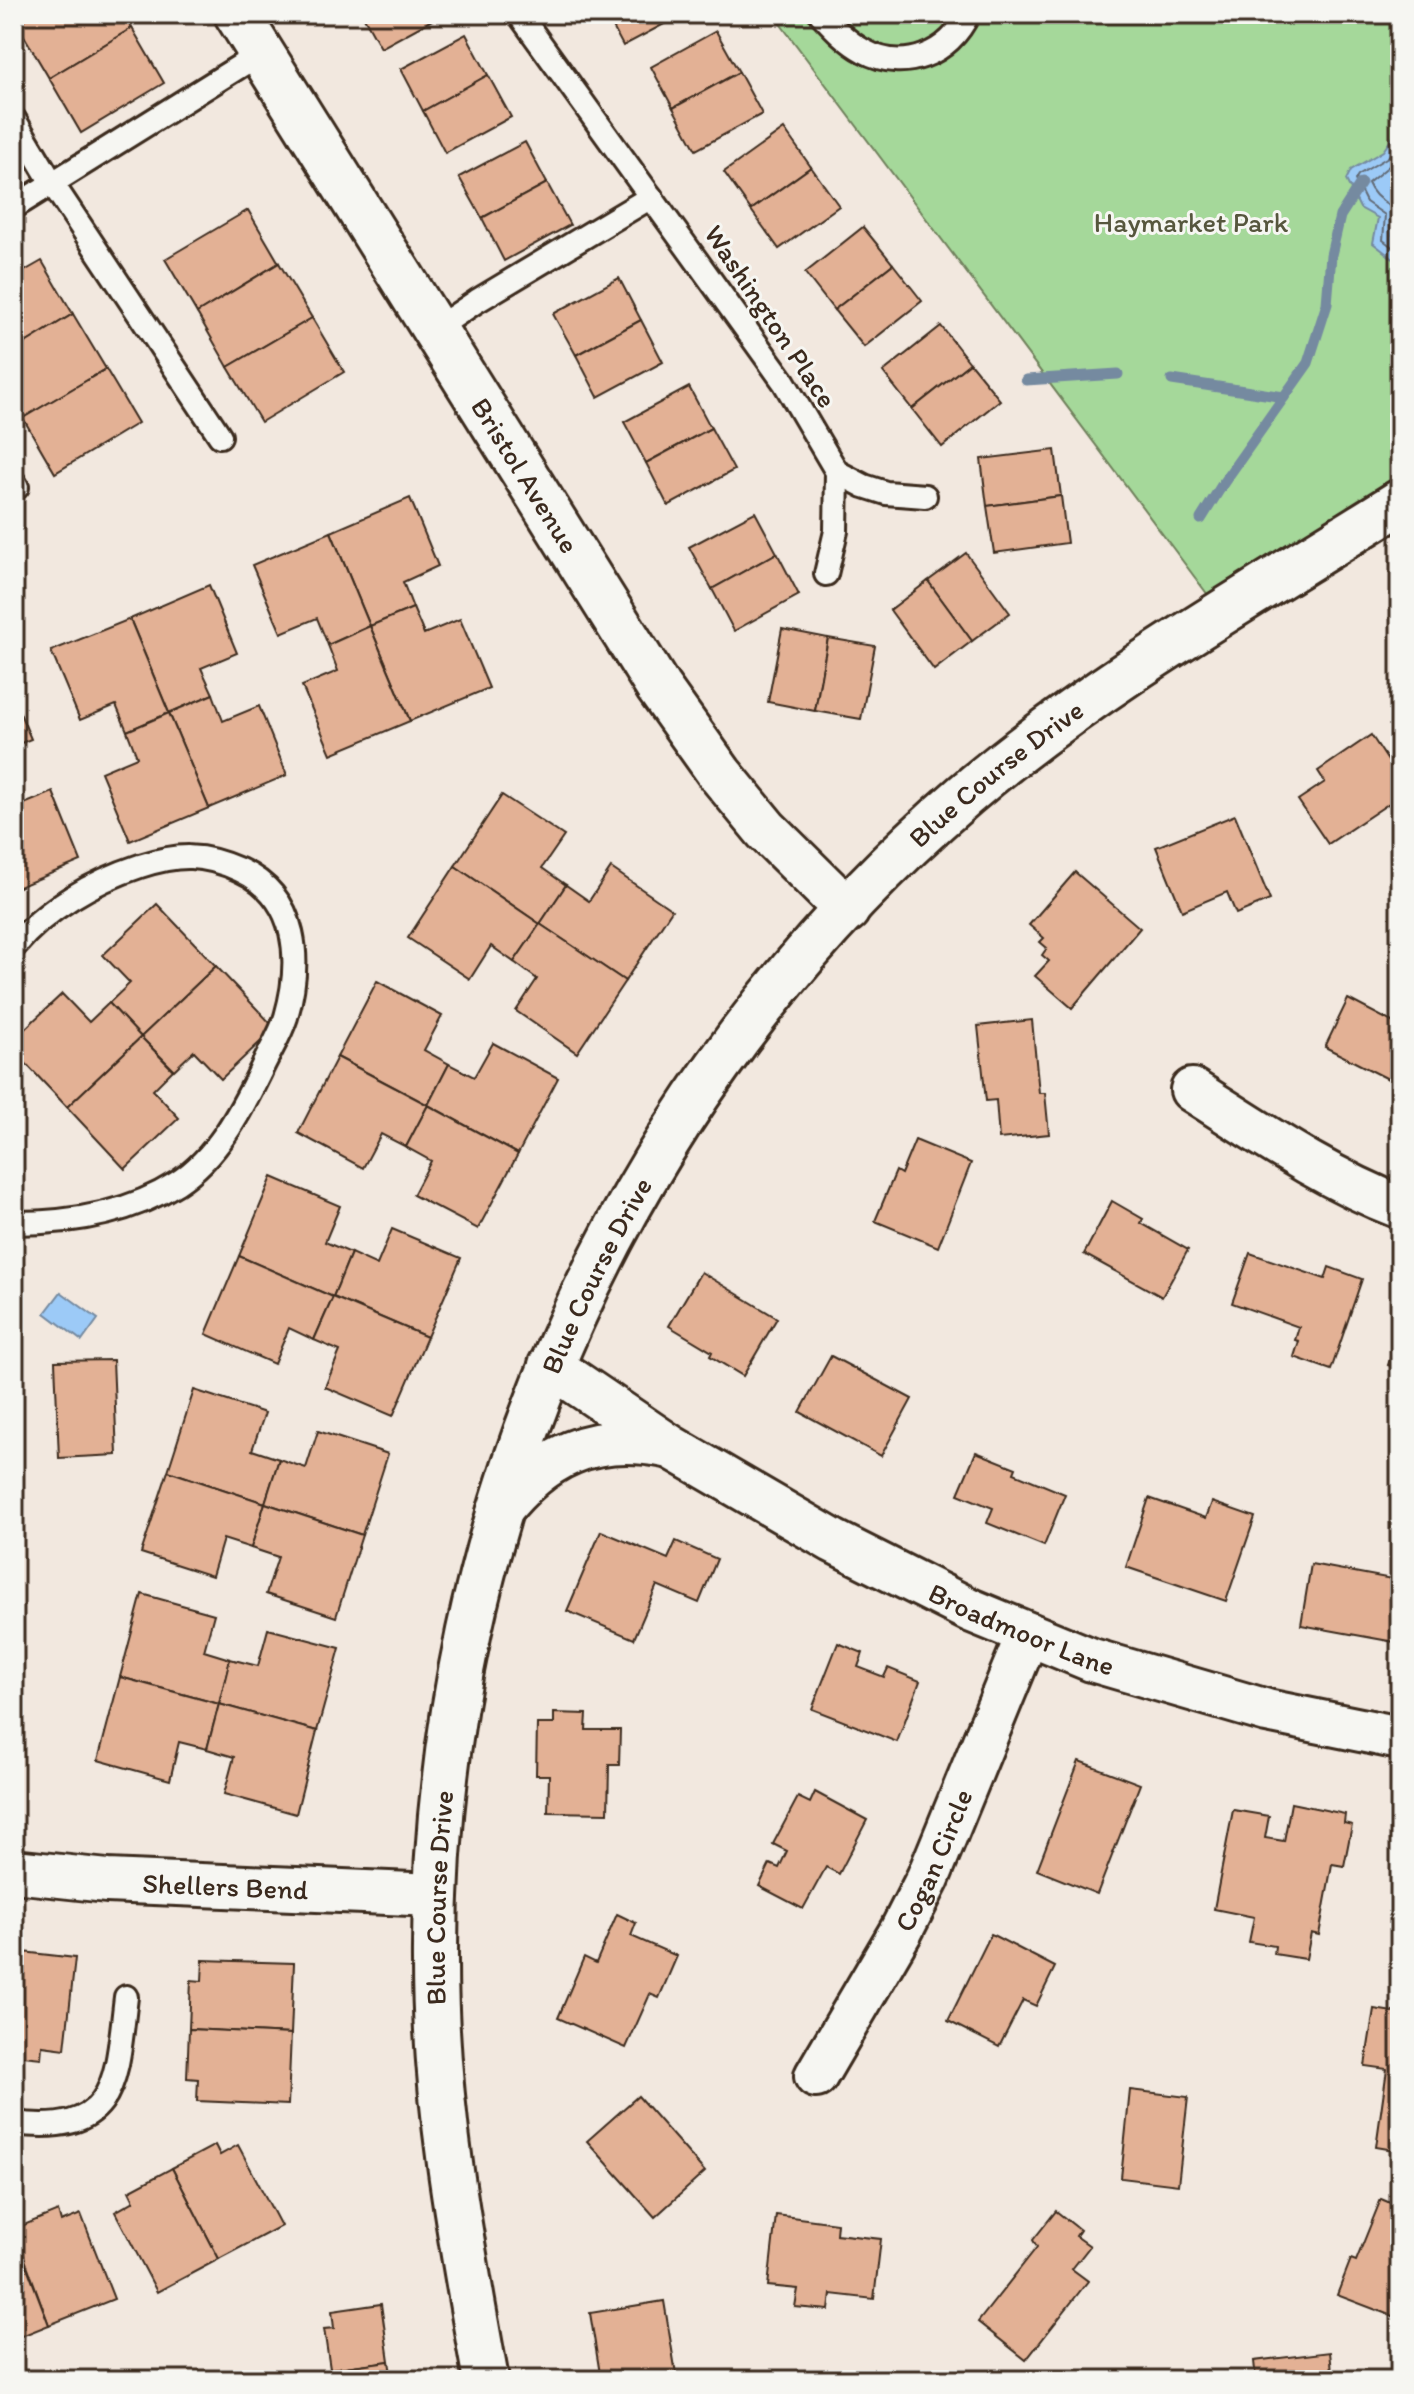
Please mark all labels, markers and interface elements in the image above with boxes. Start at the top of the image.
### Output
park label: Haymarket Park [1094,205,1289,239]
street label: Washington Place [697,218,845,414]
street label: Bristol Avenue [464,391,587,559]
street label: Blue Course Drive [901,692,1090,854]
street label: Blue Course Drive [533,1171,659,1379]
street label: Broadmoor Lane [923,1575,1118,1683]
street label: Cogan Circle [887,1784,980,1937]
street label: Blue Course Drive [418,1789,460,2006]
street label: Shellers Bend [142,1866,310,1907]

